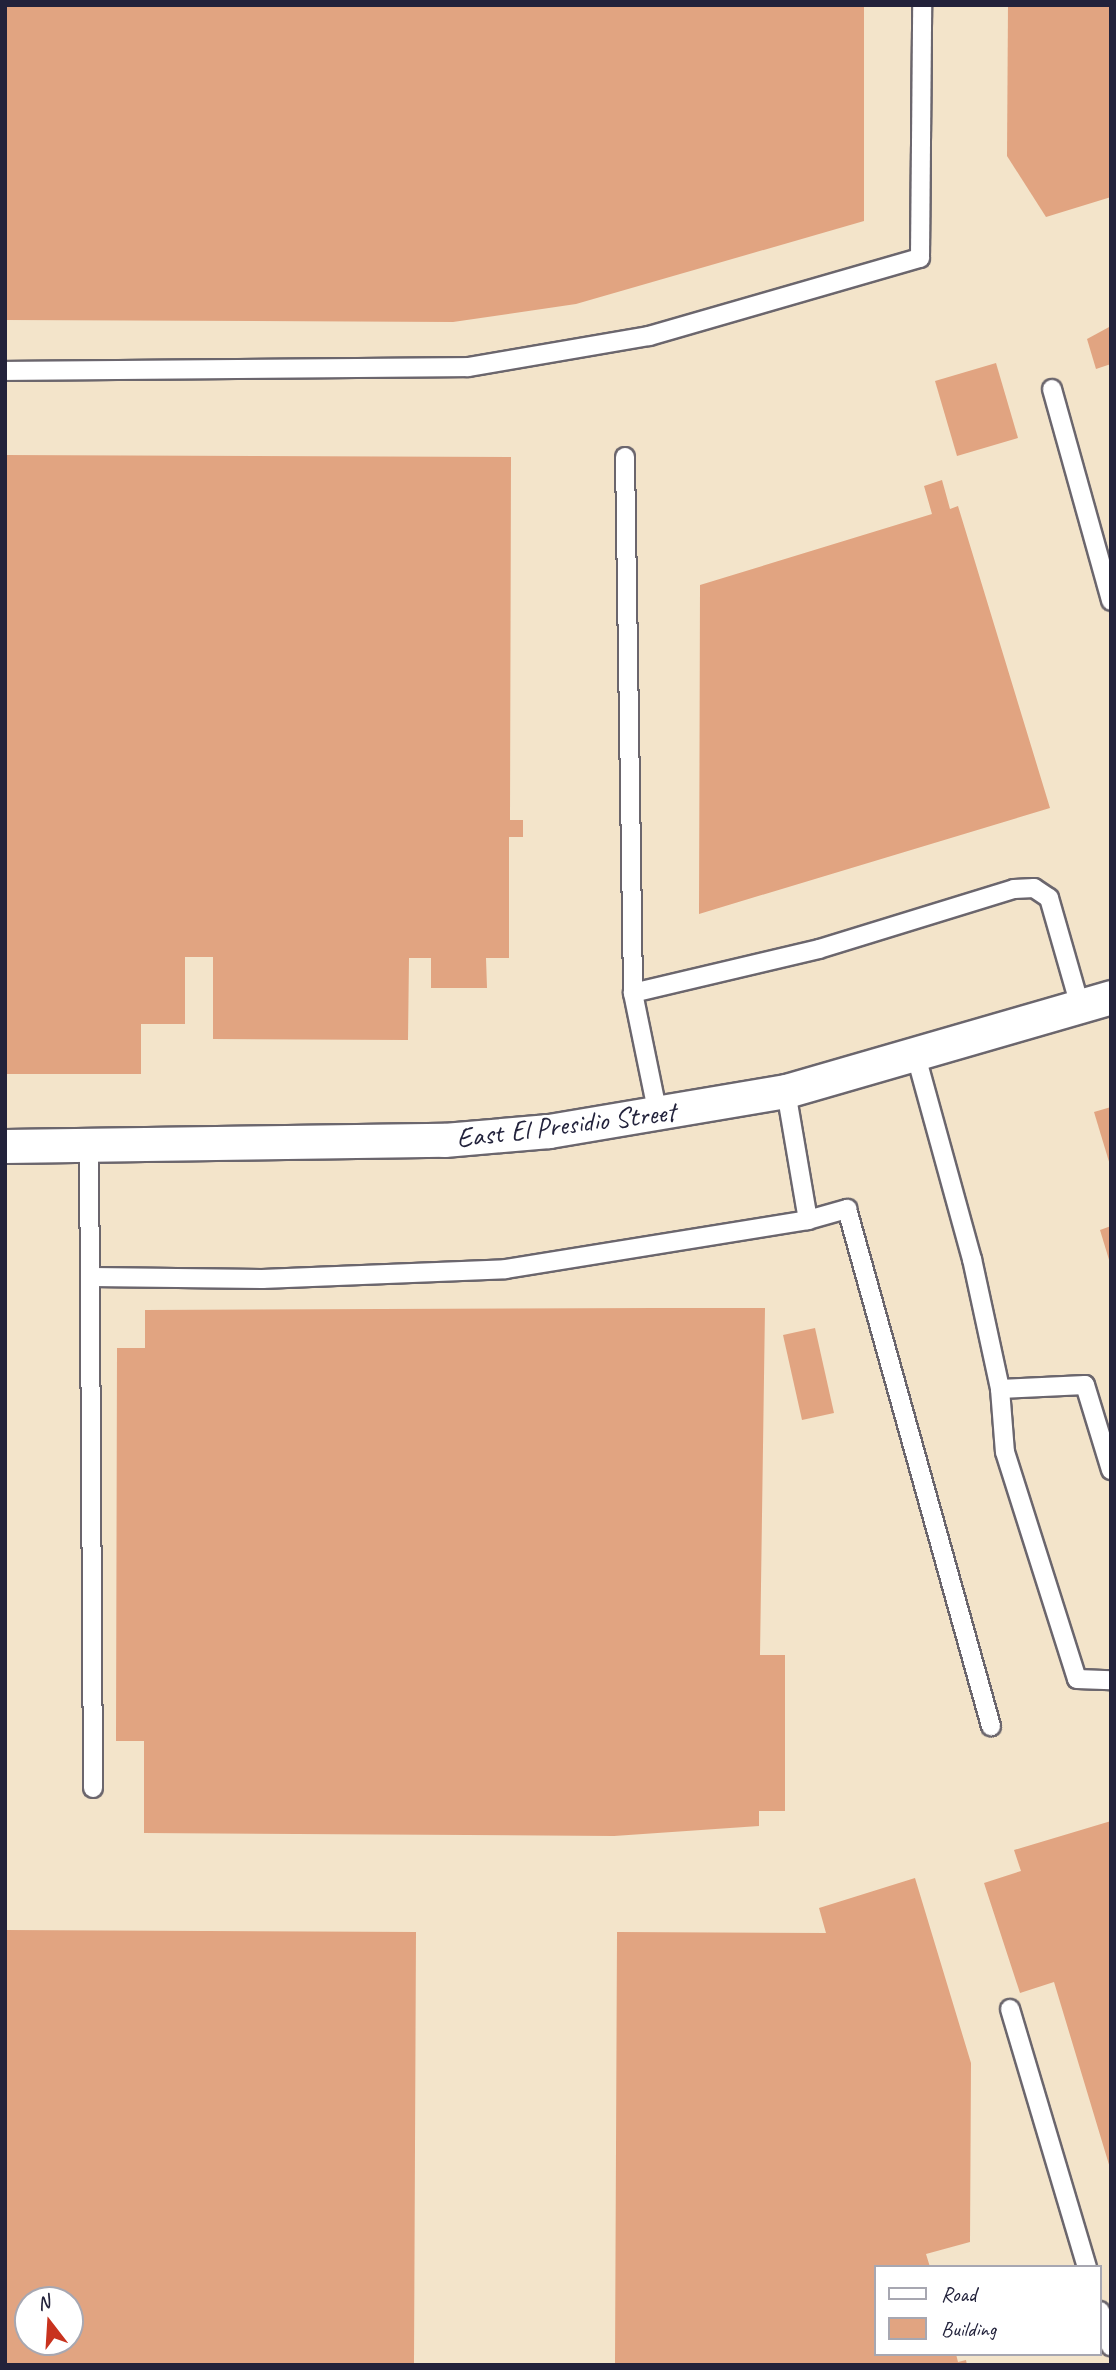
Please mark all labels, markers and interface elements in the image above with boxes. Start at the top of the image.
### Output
street label: East El Presidio Street [455,1095,677,1155]
legend [874,2265,1102,2356]
text: Road [941,2281,976,2307]
north arrow [14,2286,84,2356]
text: N [34,2290,53,2316]
text: Building [941,2316,996,2342]

